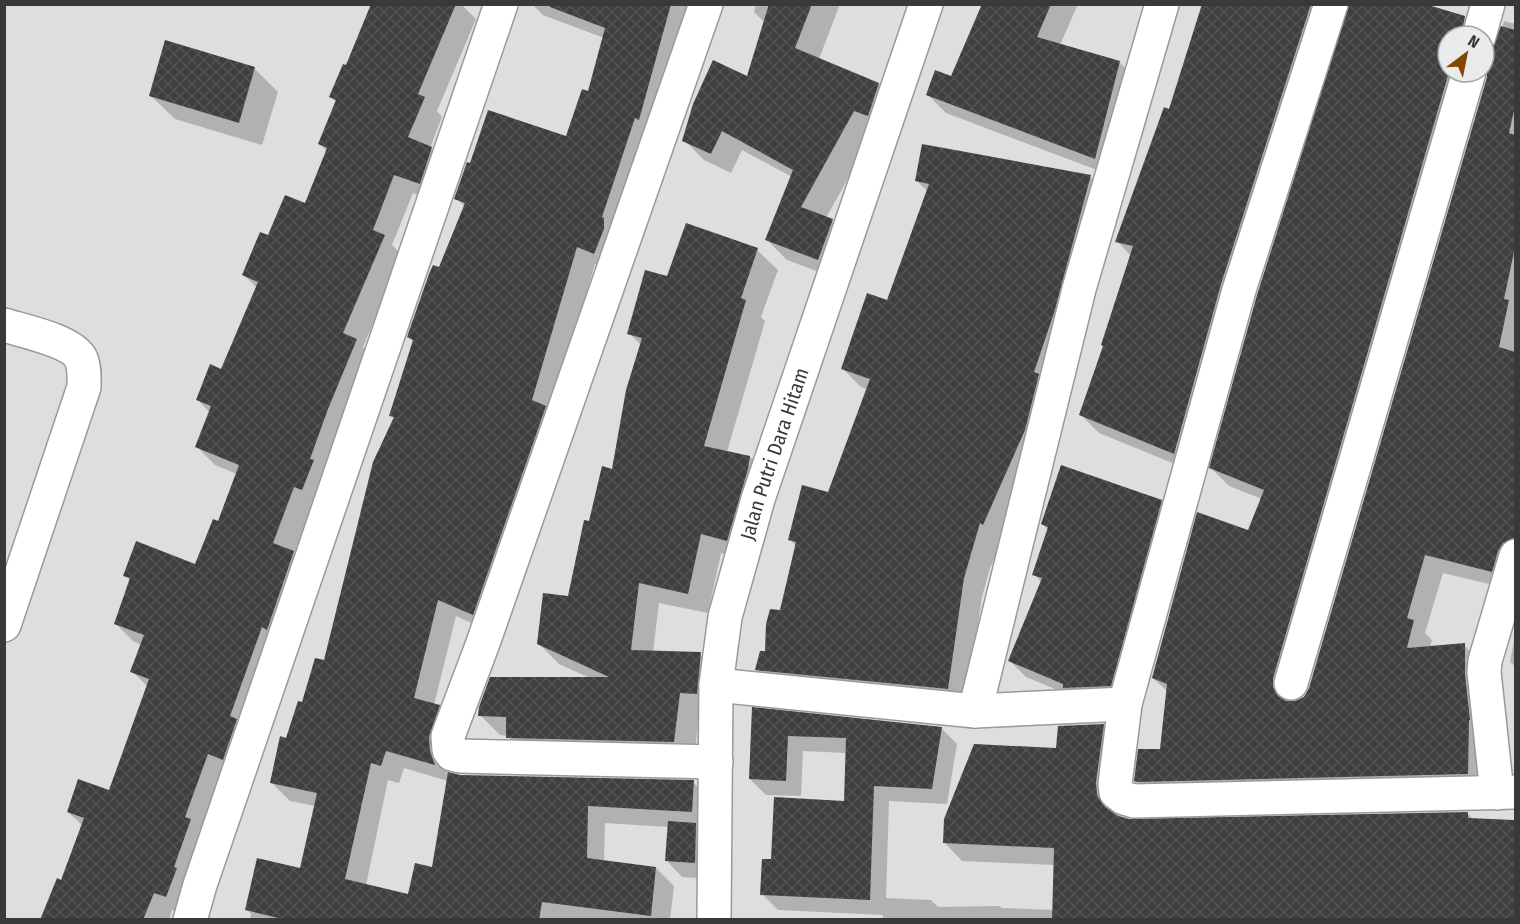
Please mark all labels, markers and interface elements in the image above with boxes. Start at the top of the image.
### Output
north arrow [1436,24,1496,84]
text: N [1465,31,1483,52]
street label: Jalan Putri Dara Hitam [735,365,814,543]

